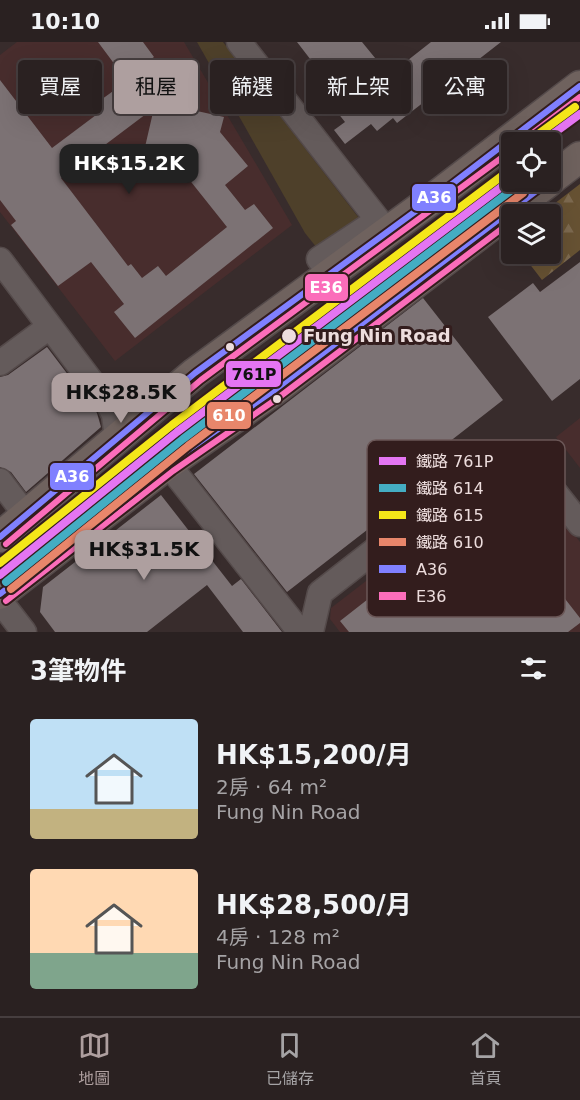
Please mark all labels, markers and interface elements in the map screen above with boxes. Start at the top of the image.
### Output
text: 10:10 [30,9,100,34]
chip: 買屋 [18,60,102,114]
chip: 租屋 [114,60,198,114]
chip: 篩選 [210,60,294,114]
chip: 新上架 [306,60,411,114]
chip: 公寓 [423,60,507,114]
map controls [501,132,561,264]
button: locate [501,132,561,192]
pin: HK$15.2K [67,144,191,195]
text: HK$15.2K [74,151,185,175]
line badge: A36 [411,183,457,212]
text: A36 [417,188,451,207]
button: layers [501,204,561,264]
line badge: E36 [304,273,349,302]
text: E36 [309,278,343,297]
place label: Fung Nin Road [303,325,451,346]
marker: Fung Nin Road [280,327,298,345]
unlabelled marker [224,341,236,353]
line badge: 761P [225,360,282,388]
text: 761P [231,365,277,384]
pin: HK$28.5K [59,373,183,424]
text: HK$28.5K [66,380,177,404]
unlabelled marker [271,393,283,405]
line badge: 610 [206,401,252,430]
text: 610 [212,406,246,425]
legend [367,440,565,617]
text: 鐵路 761P [416,452,494,471]
line badge: A36 [49,462,95,491]
text: A36 [55,467,89,486]
text: 鐵路 614 [416,479,484,498]
text: 鐵路 615 [416,506,484,525]
pin: HK$31.5K [82,530,206,581]
text: 鐵路 610 [416,533,484,552]
text: HK$31.5K [89,537,200,561]
text: A36 [416,560,447,579]
text: E36 [416,587,446,606]
icon: filters [517,652,550,685]
text: 3筆物件 [30,656,126,686]
text: HK$15,200/月 [216,740,412,770]
icon: home [78,743,150,815]
text: 2房 · 64 m² [216,775,327,799]
text: Fung Nin Road [216,800,361,824]
text: HK$28,500/月 [216,890,412,920]
icon: home [78,893,150,965]
text: 4房 · 128 m² [216,925,340,949]
text: Fung Nin Road [216,950,361,974]
tab: 地圖 [78,1029,111,1089]
tab: 已儲存 [266,1029,314,1089]
tab: 首頁 [469,1029,502,1089]

